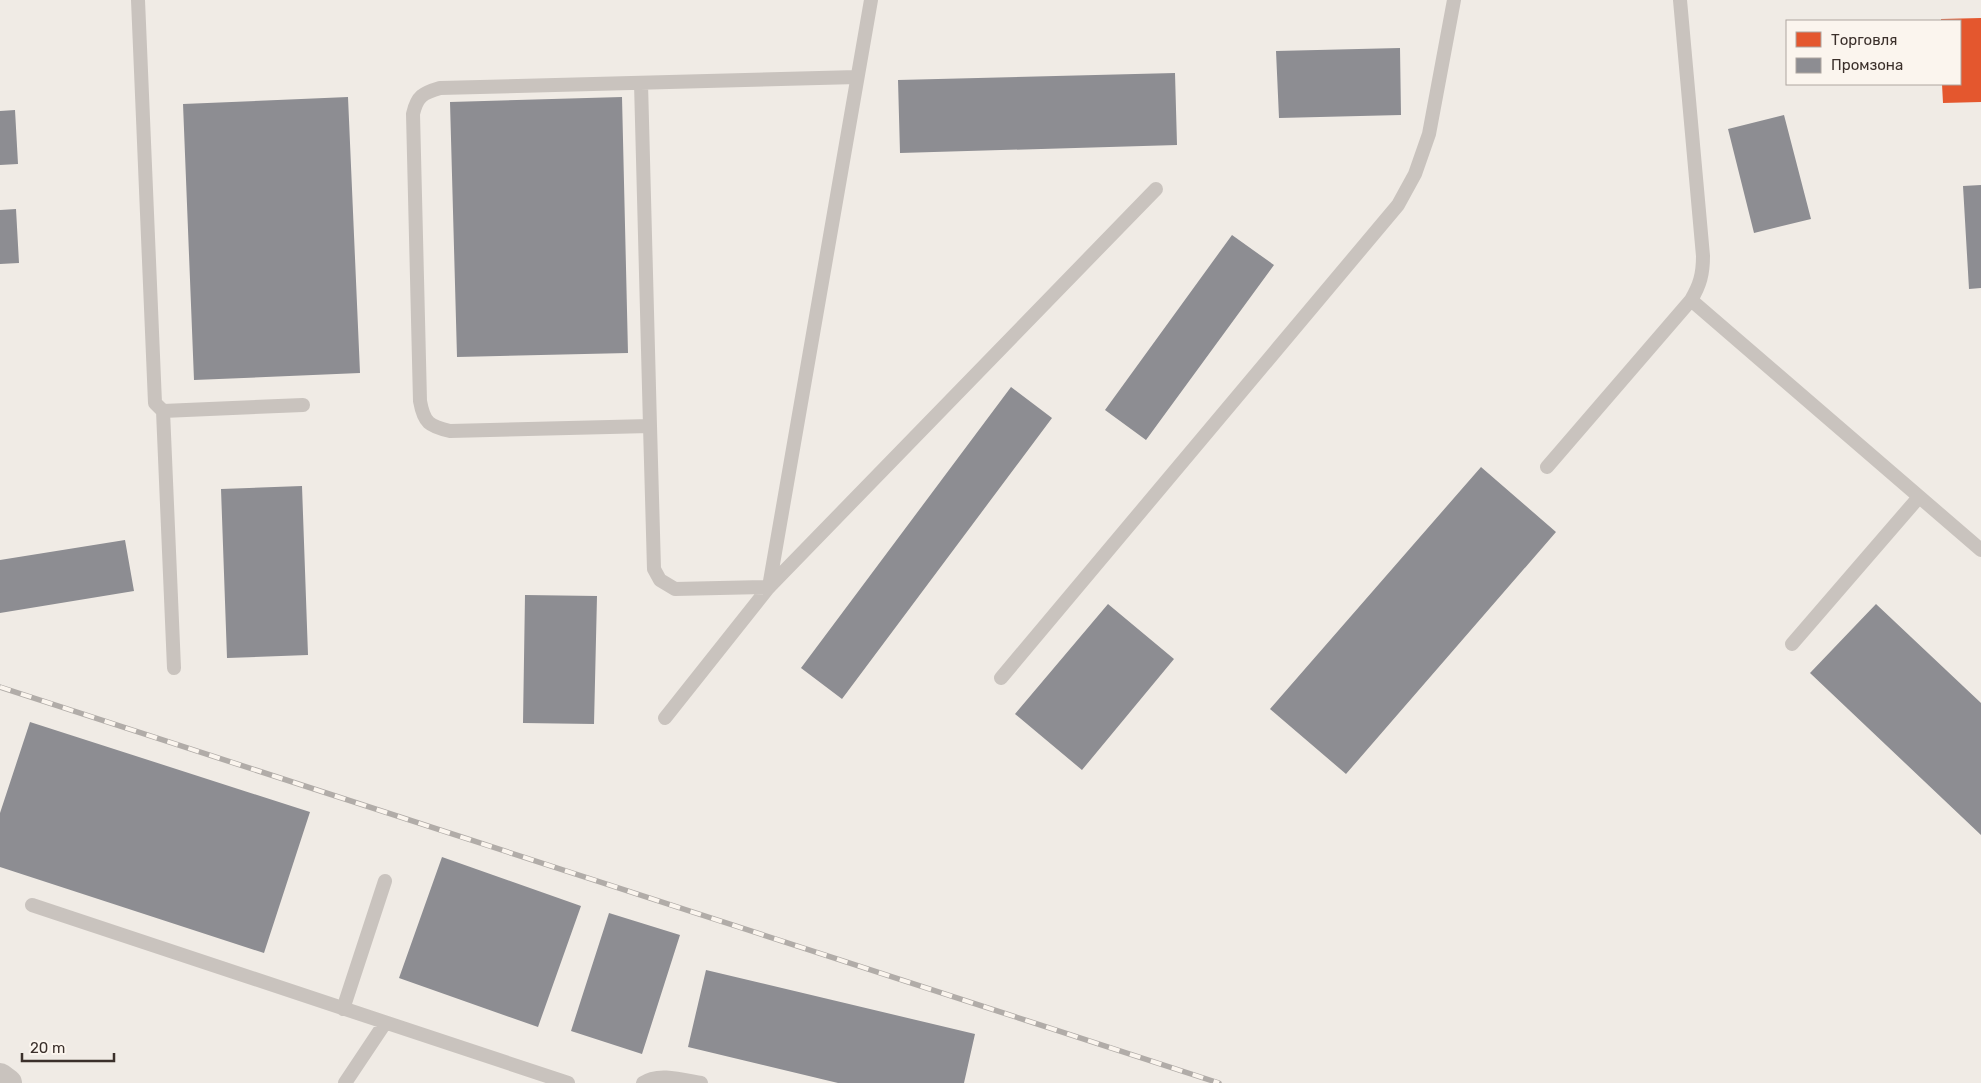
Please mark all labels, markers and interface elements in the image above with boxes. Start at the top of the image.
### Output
legend [1786,20,1961,85]
text: Торговля [1831,31,1897,49]
text: Промзона [1831,56,1903,74]
scale bar [22,1030,115,1062]
text: 20 m [30,1039,65,1057]

